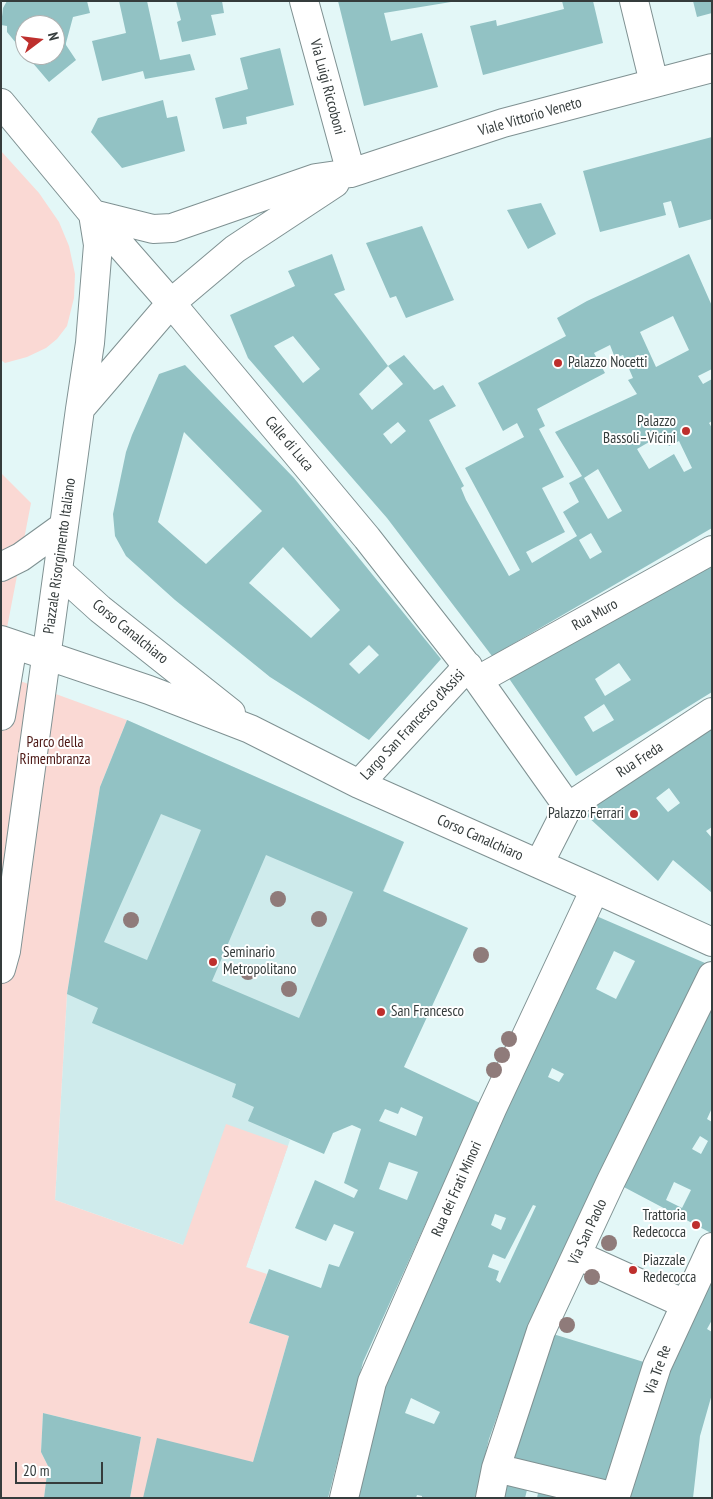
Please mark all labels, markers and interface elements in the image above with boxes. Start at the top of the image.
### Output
north arrow [15,15,65,65]
text: N [44,30,63,42]
street label: Via Luigi Riccoboni [306,37,348,137]
street label: Viale Vittorio Veneto [476,94,584,140]
place label: Palazzo Nocetti [568,354,647,372]
marker: Palazzo Nocetti [552,357,564,369]
street label: Calle di Luca [261,413,317,475]
place label: Palazzo Bassoli–Vicini [603,413,676,448]
marker: Palazzo Bassoli–Vicini [680,425,692,437]
street label: Piazzale Risorgimento Italiano [40,477,80,635]
street label: Rua Muro [569,595,621,635]
street label: Corso Canalchiaro [88,596,172,668]
street label: Largo San Francesco d’Assisi [357,666,469,784]
park label: Parco della Rimembranza [20,734,90,769]
street label: Rua Freda [613,738,667,782]
place label: Palazzo Ferrari [548,805,624,823]
marker: Palazzo Ferrari [628,808,640,820]
street label: Corso Canalchiaro [434,811,526,865]
place label: Seminario Metropolitano [223,944,296,979]
marker: Seminario Metropolitano [207,956,219,968]
place label: San Francesco [391,1003,464,1021]
marker: San Francesco [375,1006,387,1018]
street label: Rua dei Frati Minori [428,1139,486,1239]
street label: Via San Paolo [565,1196,611,1268]
place label: Trattoria Redecocca [633,1207,686,1242]
marker: Trattoria Redecocca [690,1219,702,1231]
place label: Piazzale Redecocca [643,1252,696,1287]
marker: Piazzale Redecocca [627,1264,639,1276]
street label: Via Tre Re [641,1343,675,1397]
scale bar [18,1452,105,1484]
text: 20 m [23,1461,49,1480]

